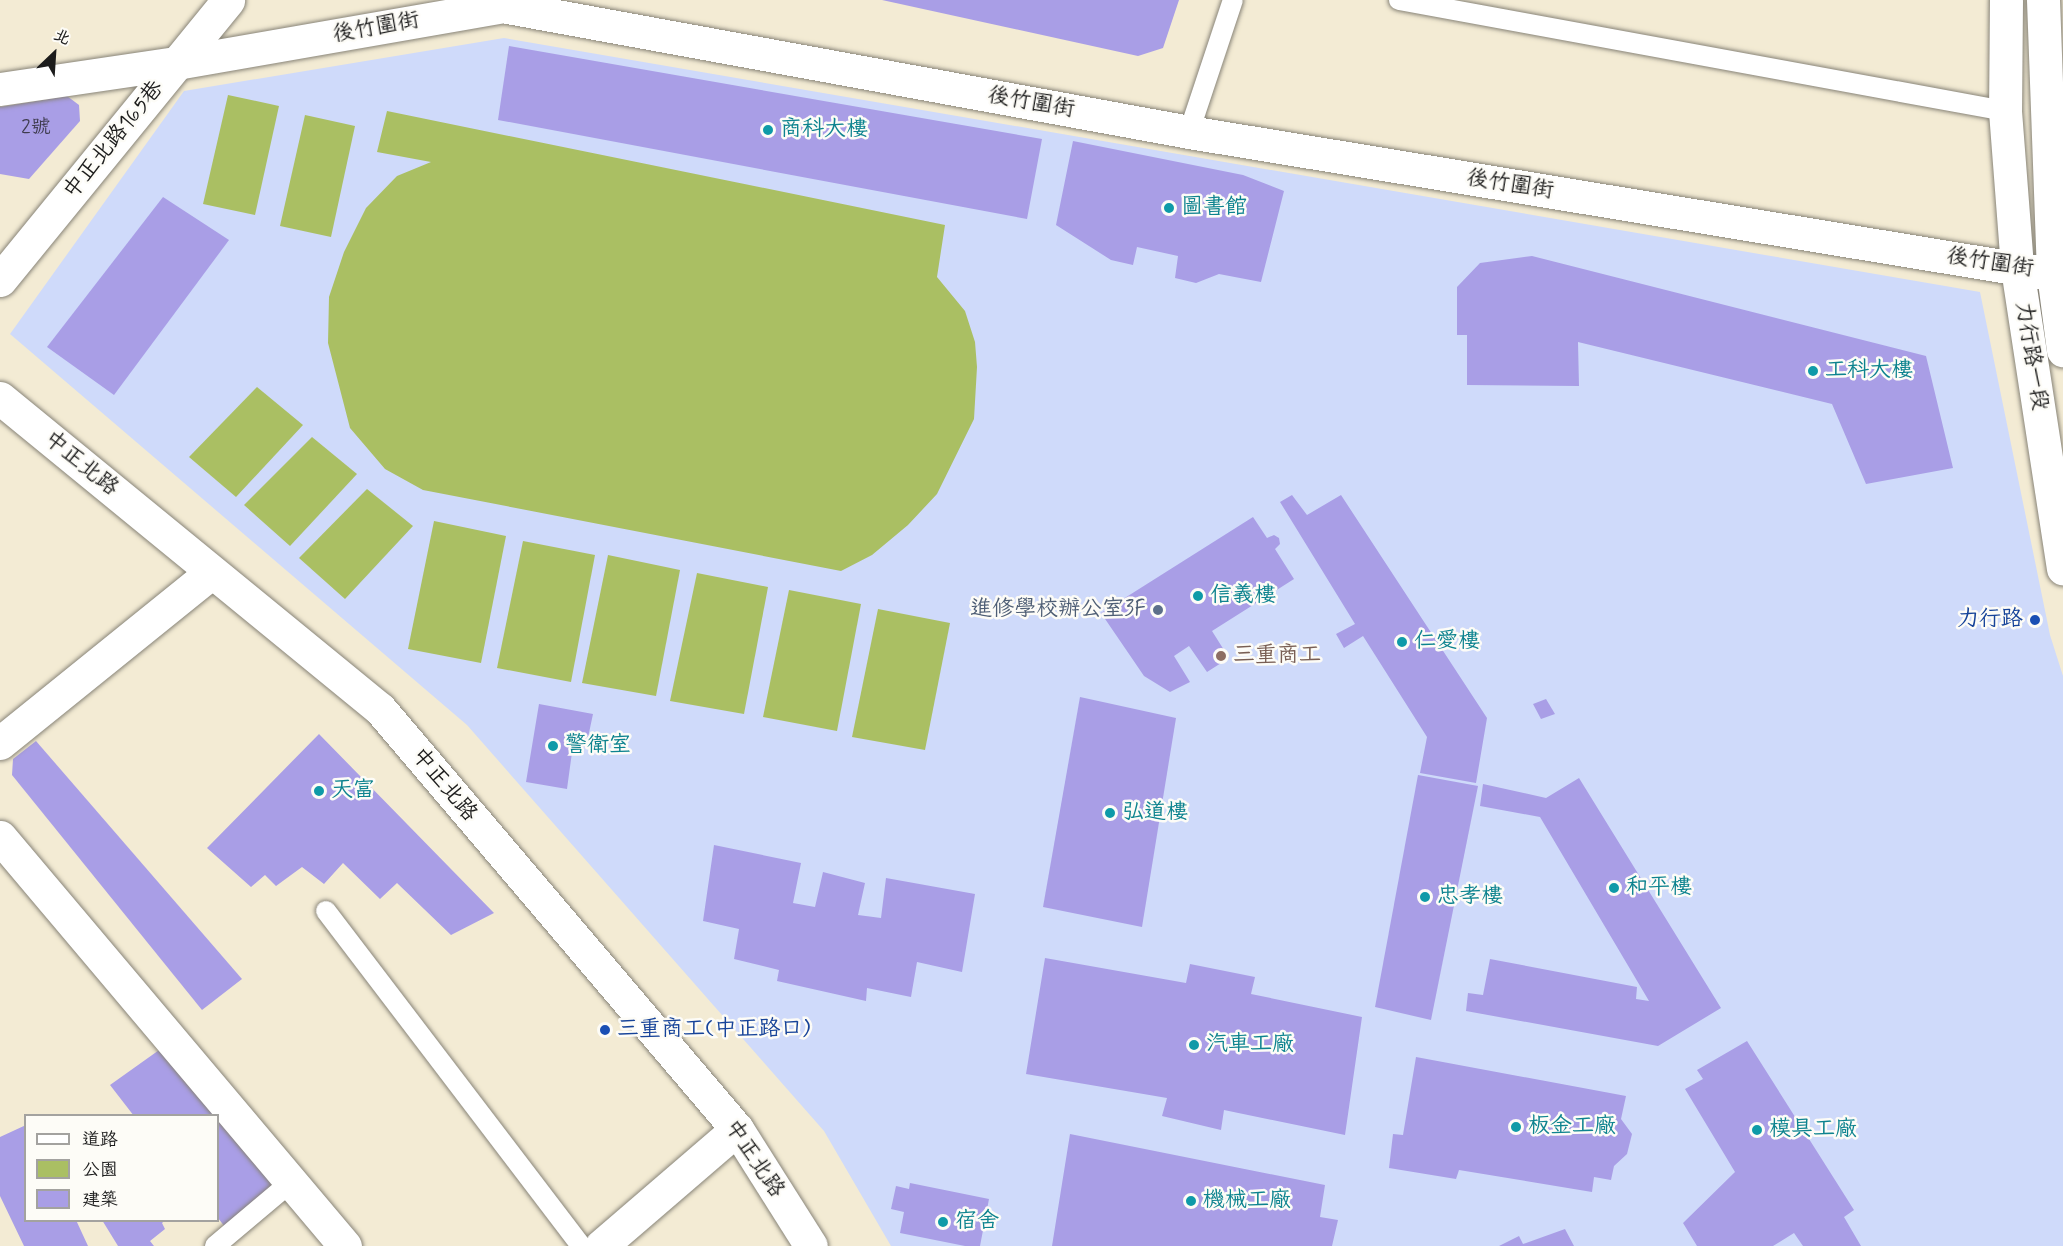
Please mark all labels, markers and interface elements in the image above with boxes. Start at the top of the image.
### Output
street label: 後竹圍街 [330,7,422,49]
north arrow [24,24,84,84]
text: 北 [50,24,74,50]
street label: 中正北路165巷 [58,76,170,204]
street label: 後竹圍街 [985,82,1077,124]
house number: 2號 [21,115,51,139]
place label: 商科大樓 [780,117,868,143]
marker: 商科大樓 [761,123,775,137]
street label: 後竹圍街 [1464,165,1556,205]
place label: 圖書館 [1181,195,1247,221]
marker: 圖書館 [1162,201,1176,215]
street label: 後竹圍街 [1944,243,2036,283]
street label: 力行路一段 [2009,300,2053,412]
place label: 工科大樓 [1825,358,1913,384]
marker: 工科大樓 [1806,364,1820,378]
street label: 中正北路 [38,426,124,502]
place label: 信義樓 [1210,583,1276,609]
marker: 信義樓 [1191,589,1205,603]
place label: 進修學校辦公室3F [970,597,1146,623]
marker: 進修學校辦公室3F [1151,603,1165,617]
place label: 力行路 [1957,607,2023,633]
marker: 力行路 [2028,613,2042,627]
place label: 仁愛樓 [1414,629,1480,655]
marker: 仁愛樓 [1395,635,1409,649]
place label: 三重商工 [1233,643,1321,669]
marker: 三重商工 [1214,649,1228,663]
place label: 警衛室 [565,733,631,759]
marker: 警衛室 [546,739,560,753]
street label: 中正北路 [406,743,482,827]
place label: 天富 [331,778,375,804]
marker: 天富 [312,784,326,798]
place label: 弘道樓 [1122,800,1188,826]
marker: 弘道樓 [1103,806,1117,820]
place label: 和平樓 [1626,875,1692,901]
marker: 和平樓 [1607,881,1621,895]
place label: 忠孝樓 [1437,884,1503,910]
marker: 忠孝樓 [1418,890,1432,904]
place label: 三重商工(中正路口) [617,1017,810,1043]
marker: 三重商工(中正路口) [598,1023,612,1037]
place label: 汽車工廠 [1206,1032,1294,1058]
marker: 汽車工廠 [1187,1038,1201,1052]
legend [24,1114,219,1222]
place label: 板金工廠 [1528,1114,1616,1140]
street label: 中正北路 [718,1115,790,1203]
place label: 模具工廠 [1769,1117,1857,1143]
marker: 板金工廠 [1509,1120,1523,1134]
marker: 模具工廠 [1750,1123,1764,1137]
text: 道路 [82,1128,118,1152]
text: 公園 [82,1158,118,1182]
text: 建築 [82,1188,118,1212]
place label: 機械工廠 [1203,1188,1291,1214]
marker: 機械工廠 [1184,1194,1198,1208]
place label: 宿舍 [955,1209,999,1235]
marker: 宿舍 [936,1215,950,1229]

